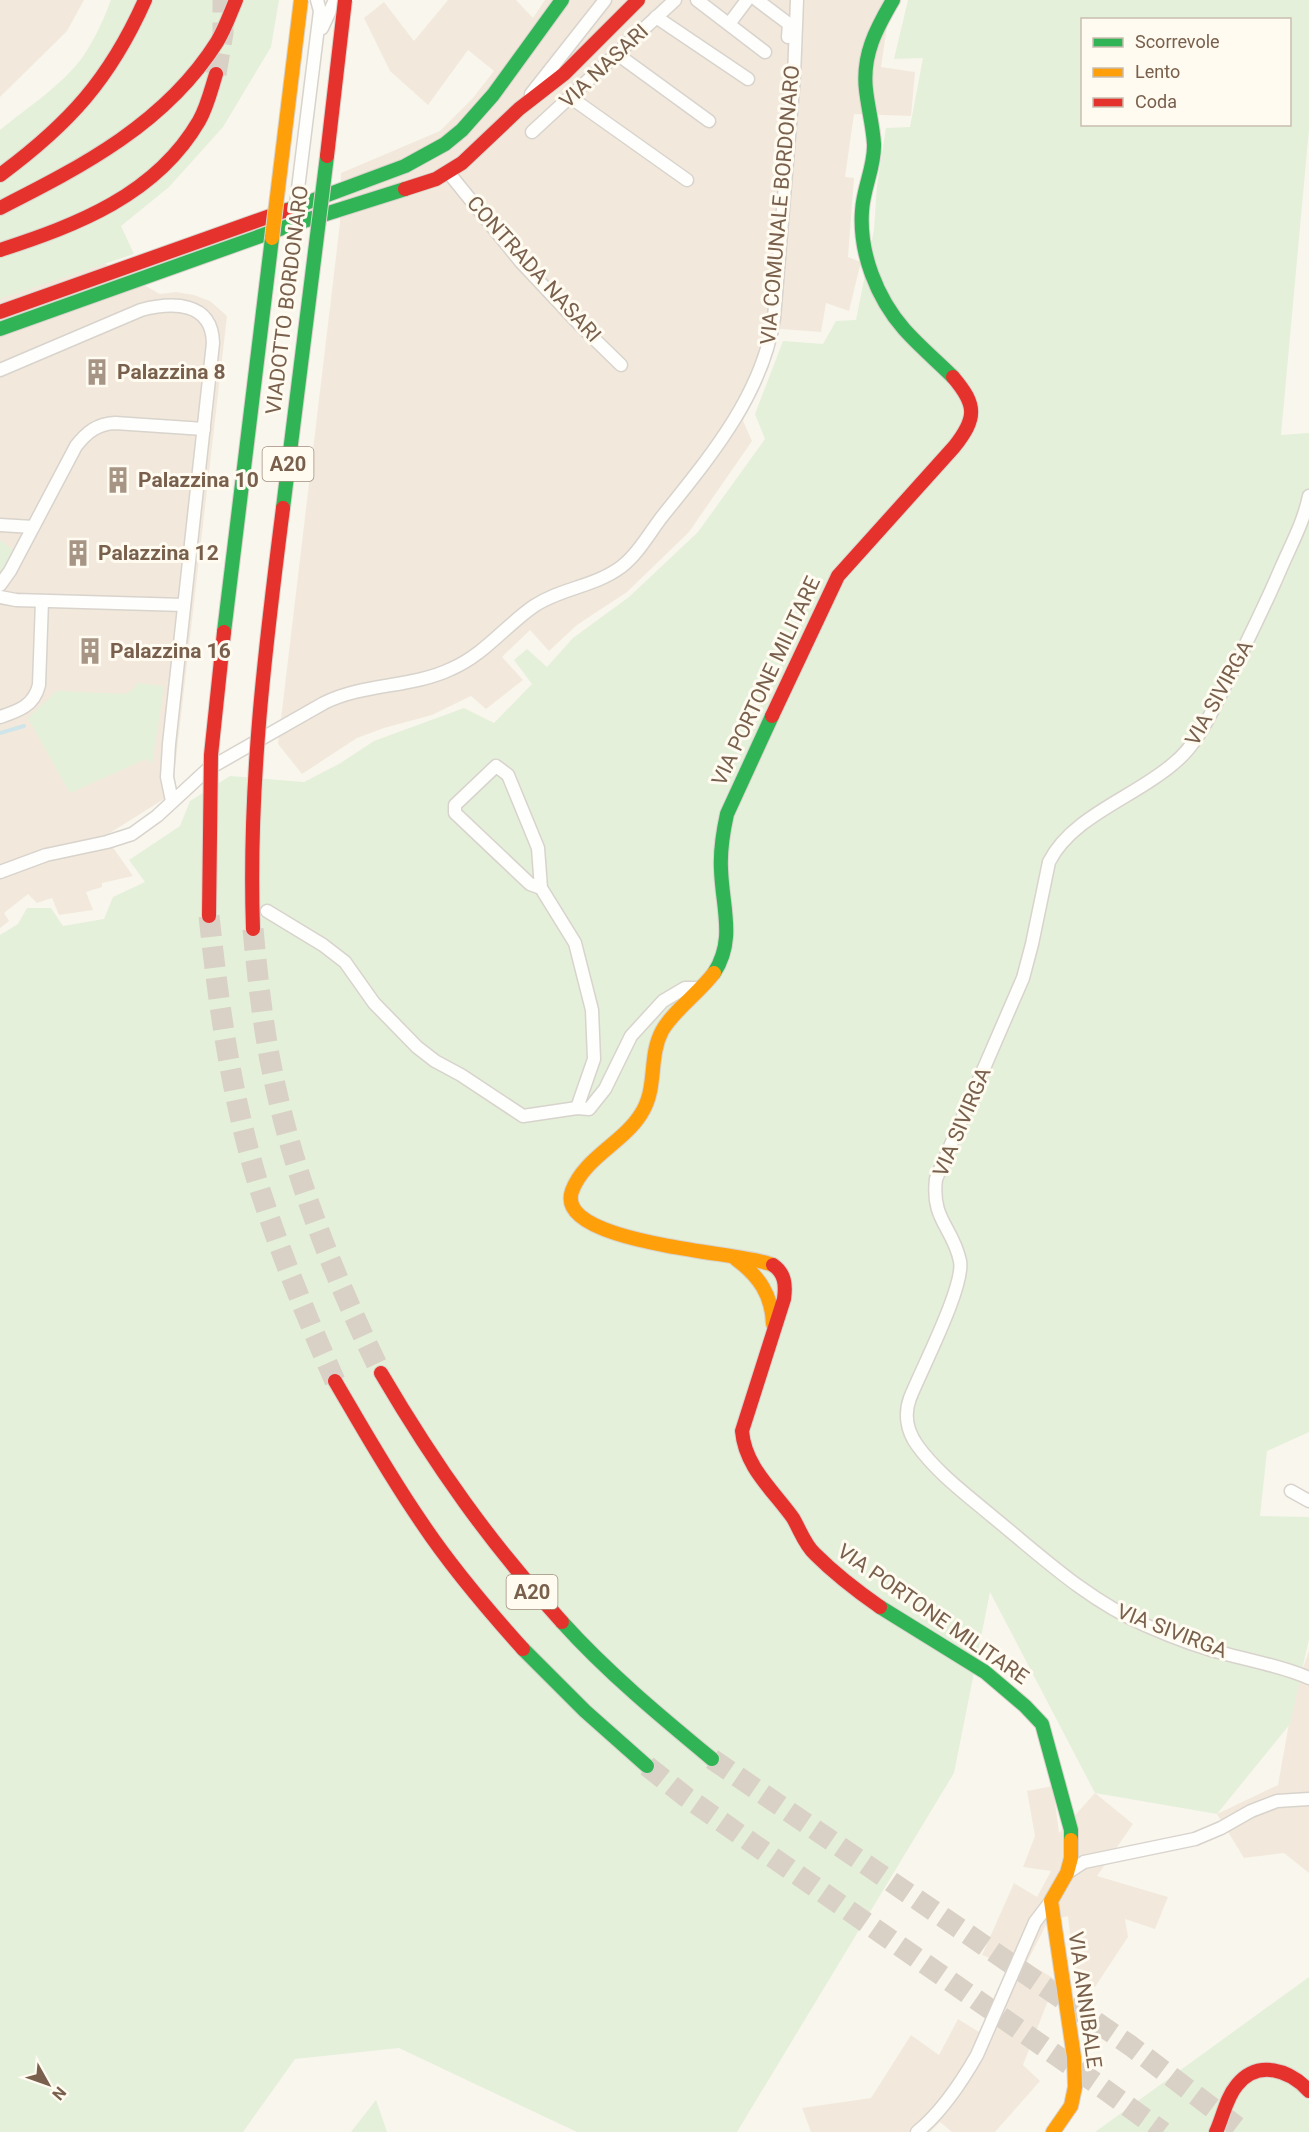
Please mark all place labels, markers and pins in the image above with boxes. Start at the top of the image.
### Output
building icon: Palazzina 8 [82,357,112,387]
place label: Palazzina 8 [117,360,226,384]
building icon: Palazzina 10 [103,465,133,495]
place label: Palazzina 10 [138,468,259,492]
building icon: Palazzina 12 [63,538,93,568]
place label: Palazzina 12 [98,541,219,565]
building icon: Palazzina 16 [75,636,105,666]
place label: Palazzina 16 [110,639,231,663]

